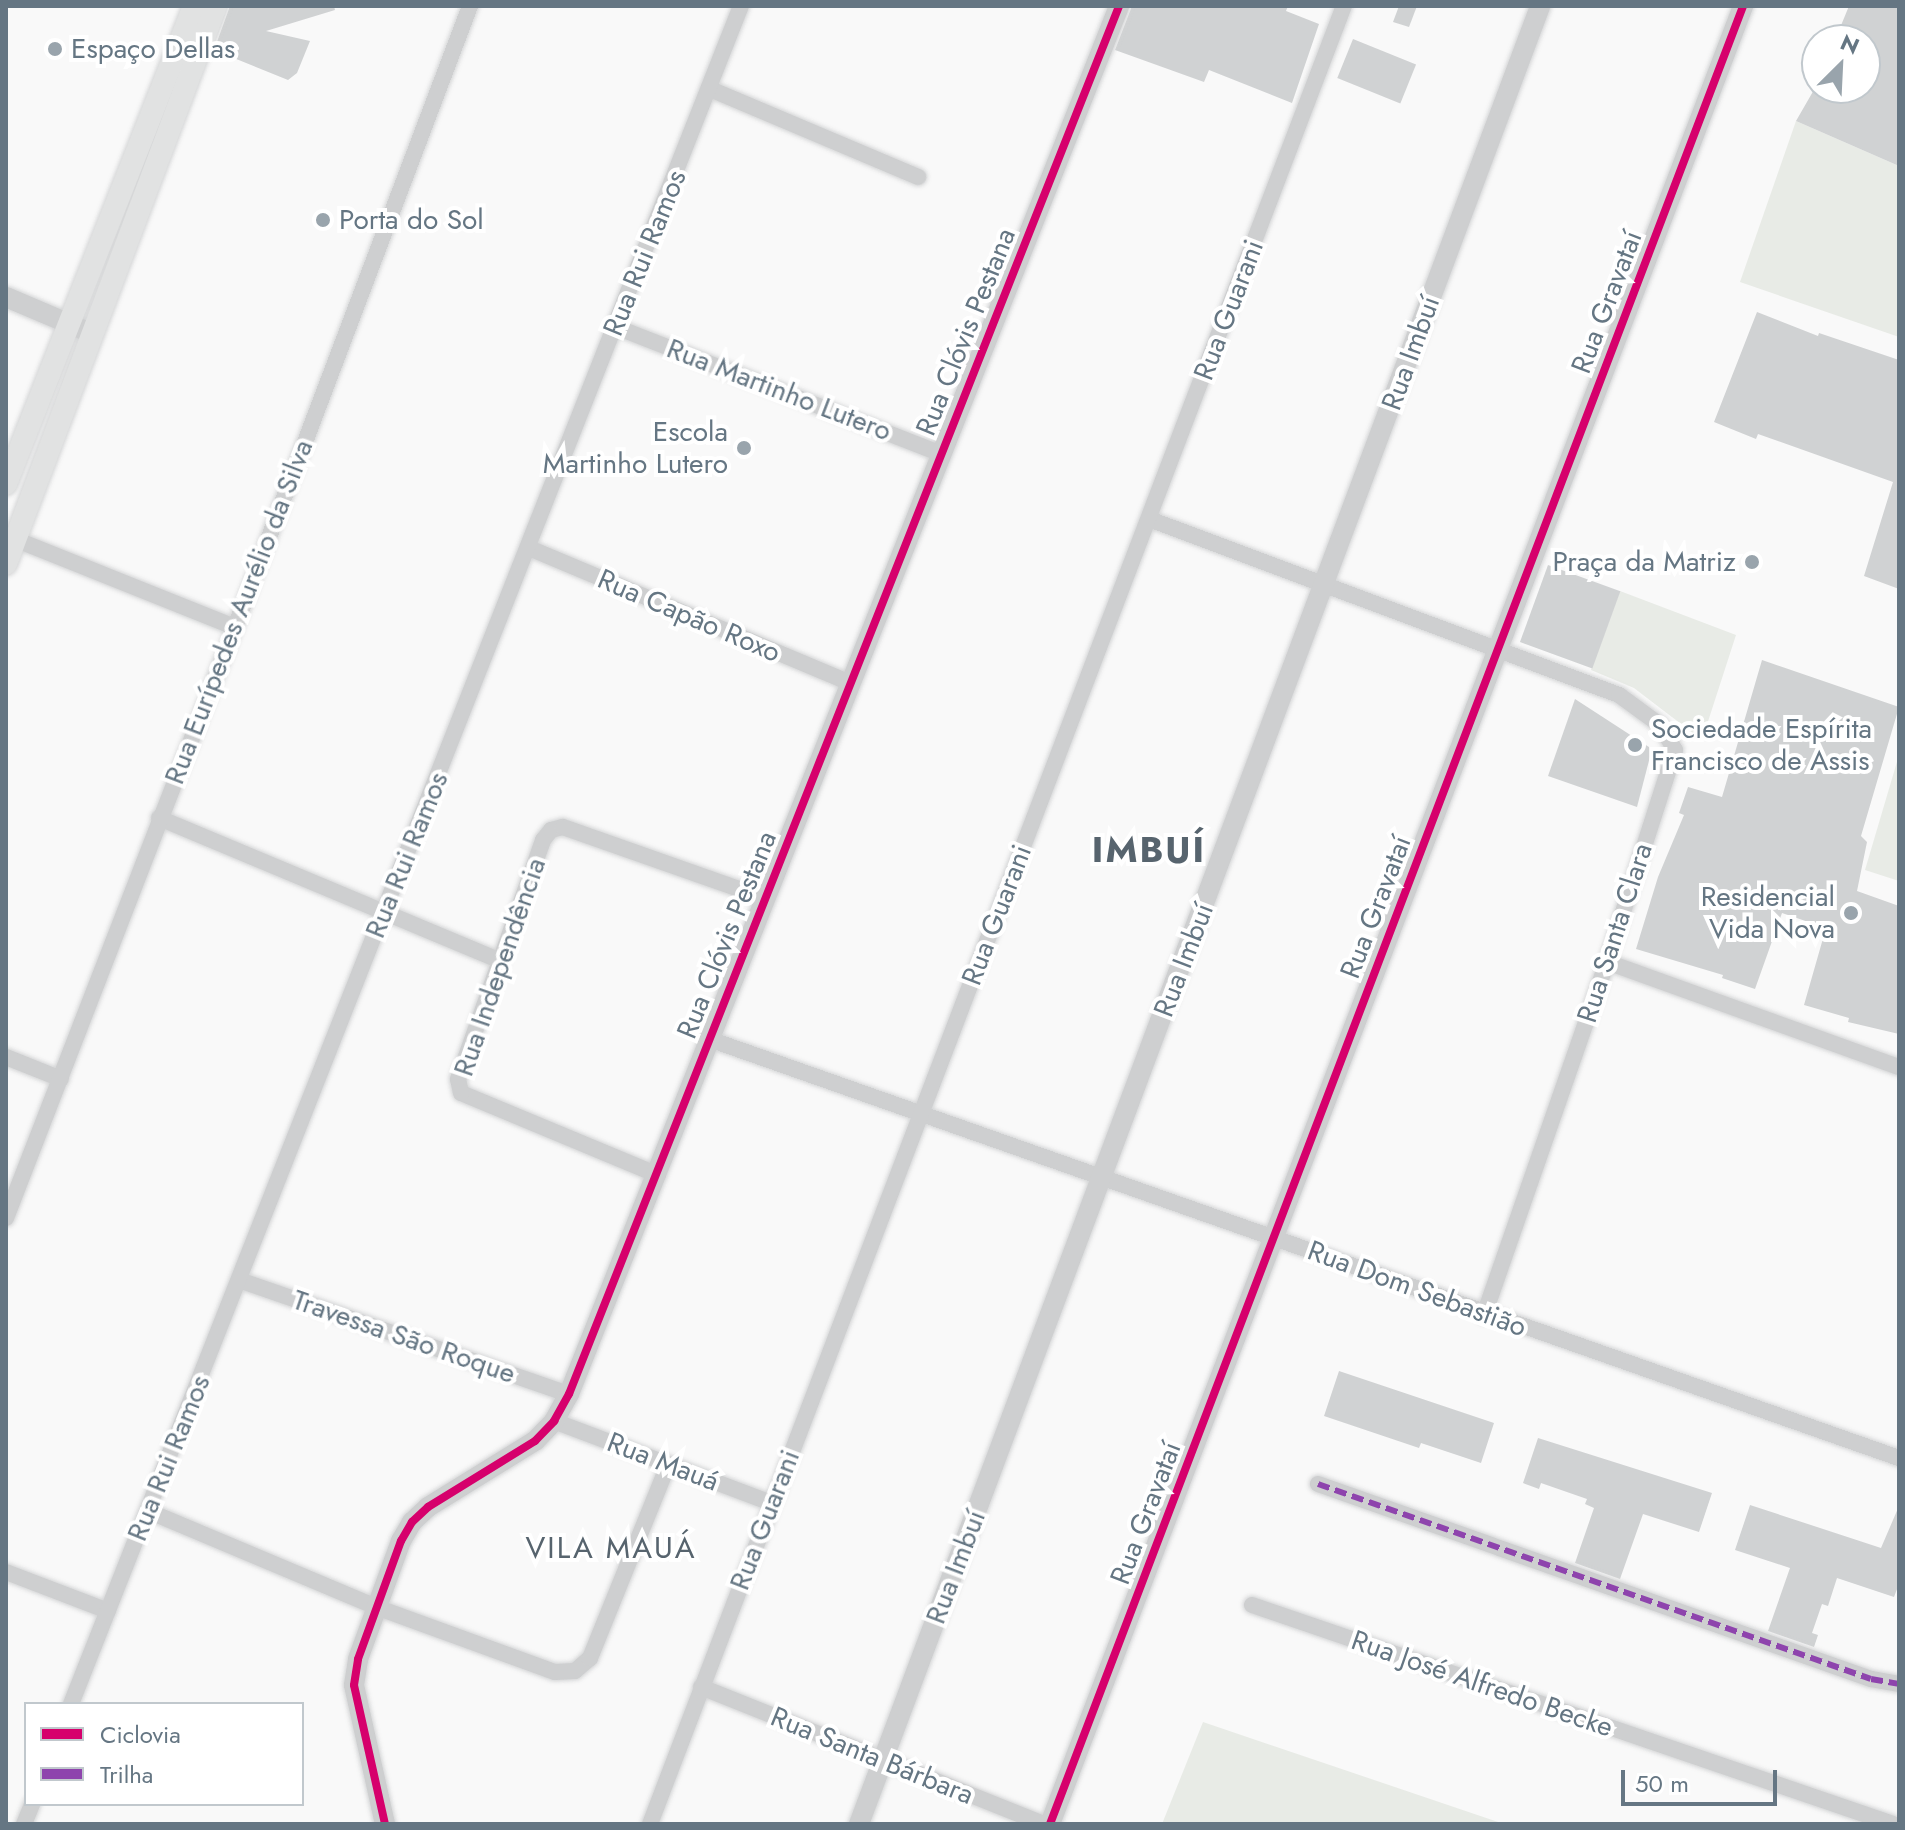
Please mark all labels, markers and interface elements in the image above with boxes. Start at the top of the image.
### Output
north arrow [1801,24,1881,104]
text: N [1835,26,1864,62]
place label: Espaço Dellas [71,32,235,66]
marker: Espaço Dellas [46,40,64,58]
street label: Rua Rui Ramos [596,165,694,341]
place label: Porta do Sol [339,203,484,237]
marker: Porta do Sol [314,211,332,229]
street label: Rua Clóvis Pestana [909,223,1023,441]
street label: Rua Gravataí [1564,226,1650,378]
street label: Rua Guarani [1187,235,1271,385]
street label: Rua Imbuí [1375,291,1447,415]
street label: Rua Martinho Lutero [662,332,896,448]
place label: Escola Martinho Lutero [543,415,728,481]
street label: Rua Eurípedes Aurélio da Silva [158,435,320,789]
marker: Escola Martinho Lutero [735,439,753,457]
place label: Praça da Matriz [1552,545,1736,579]
marker: Praça da Matriz [1743,553,1761,571]
street label: Rua Capão Roxo [593,562,785,670]
place label: Sociedade Espírita Francisco de Assis [1651,712,1872,778]
marker: Sociedade Espírita Francisco de Assis [1626,736,1644,754]
street label: Rua Rui Ramos [358,767,456,943]
street label: Rua Clóvis Pestana [670,826,784,1044]
district label: IMBUÍ [1092,828,1206,872]
street label: Rua Gravataí [1333,831,1419,983]
street label: Rua Santa Clara [1570,839,1660,1027]
street label: Rua Guarani [955,840,1039,990]
street label: Rua Independência [447,854,553,1080]
place label: Residencial Vida Nova [1701,880,1835,946]
street label: Rua Imbuí [1147,898,1221,1022]
marker: Residencial Vida Nova [1842,904,1860,922]
street label: Rua Dom Sebastião [1303,1234,1531,1344]
street label: Travessa São Roque [288,1283,520,1391]
street label: Rua Rui Ramos [120,1370,218,1546]
street label: Rua Mauá [603,1425,723,1499]
street label: Rua Gravataí [1103,1437,1189,1589]
street label: Rua Guarani [723,1445,807,1595]
street label: Rua Imbuí [919,1505,993,1629]
district label: VILA MAUÁ [525,1530,697,1566]
street label: Rua José Alfredo Becke [1347,1623,1617,1745]
street label: Rua Santa Bárbara [766,1700,978,1812]
legend [24,1702,304,1806]
text: Ciclovia [100,1717,181,1752]
scale bar [1625,1754,1781,1804]
text: Trilha [100,1757,153,1792]
text: 50 m [1635,1766,1689,1801]

